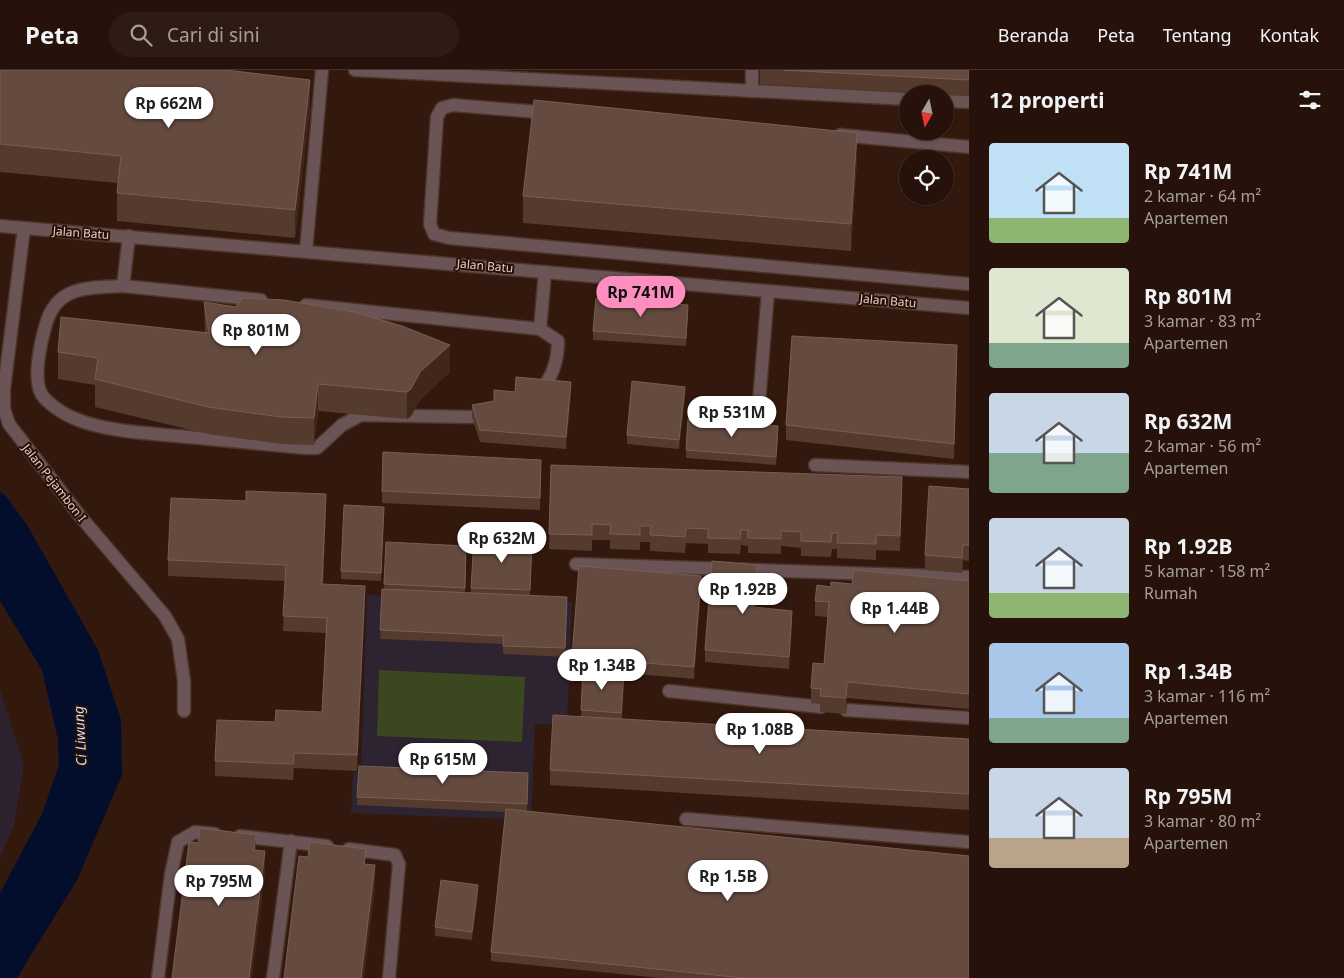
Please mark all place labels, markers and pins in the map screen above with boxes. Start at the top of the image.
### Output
pin: Rp 662M [123,87,215,129]
pin: Rp 741M [595,276,687,318]
pin: Rp 801M [210,314,302,356]
pin: Rp 531M [686,396,778,438]
pin: Rp 632M [456,522,548,564]
pin: Rp 1.92B [691,572,795,615]
pin: Rp 1.44B [843,592,947,634]
pin: Rp 1.34B [550,648,654,691]
pin: Rp 1.08B [708,712,812,755]
pin: Rp 615M [397,742,489,785]
pin: Rp 1.5B [682,860,774,902]
pin: Rp 795M [173,864,265,907]

